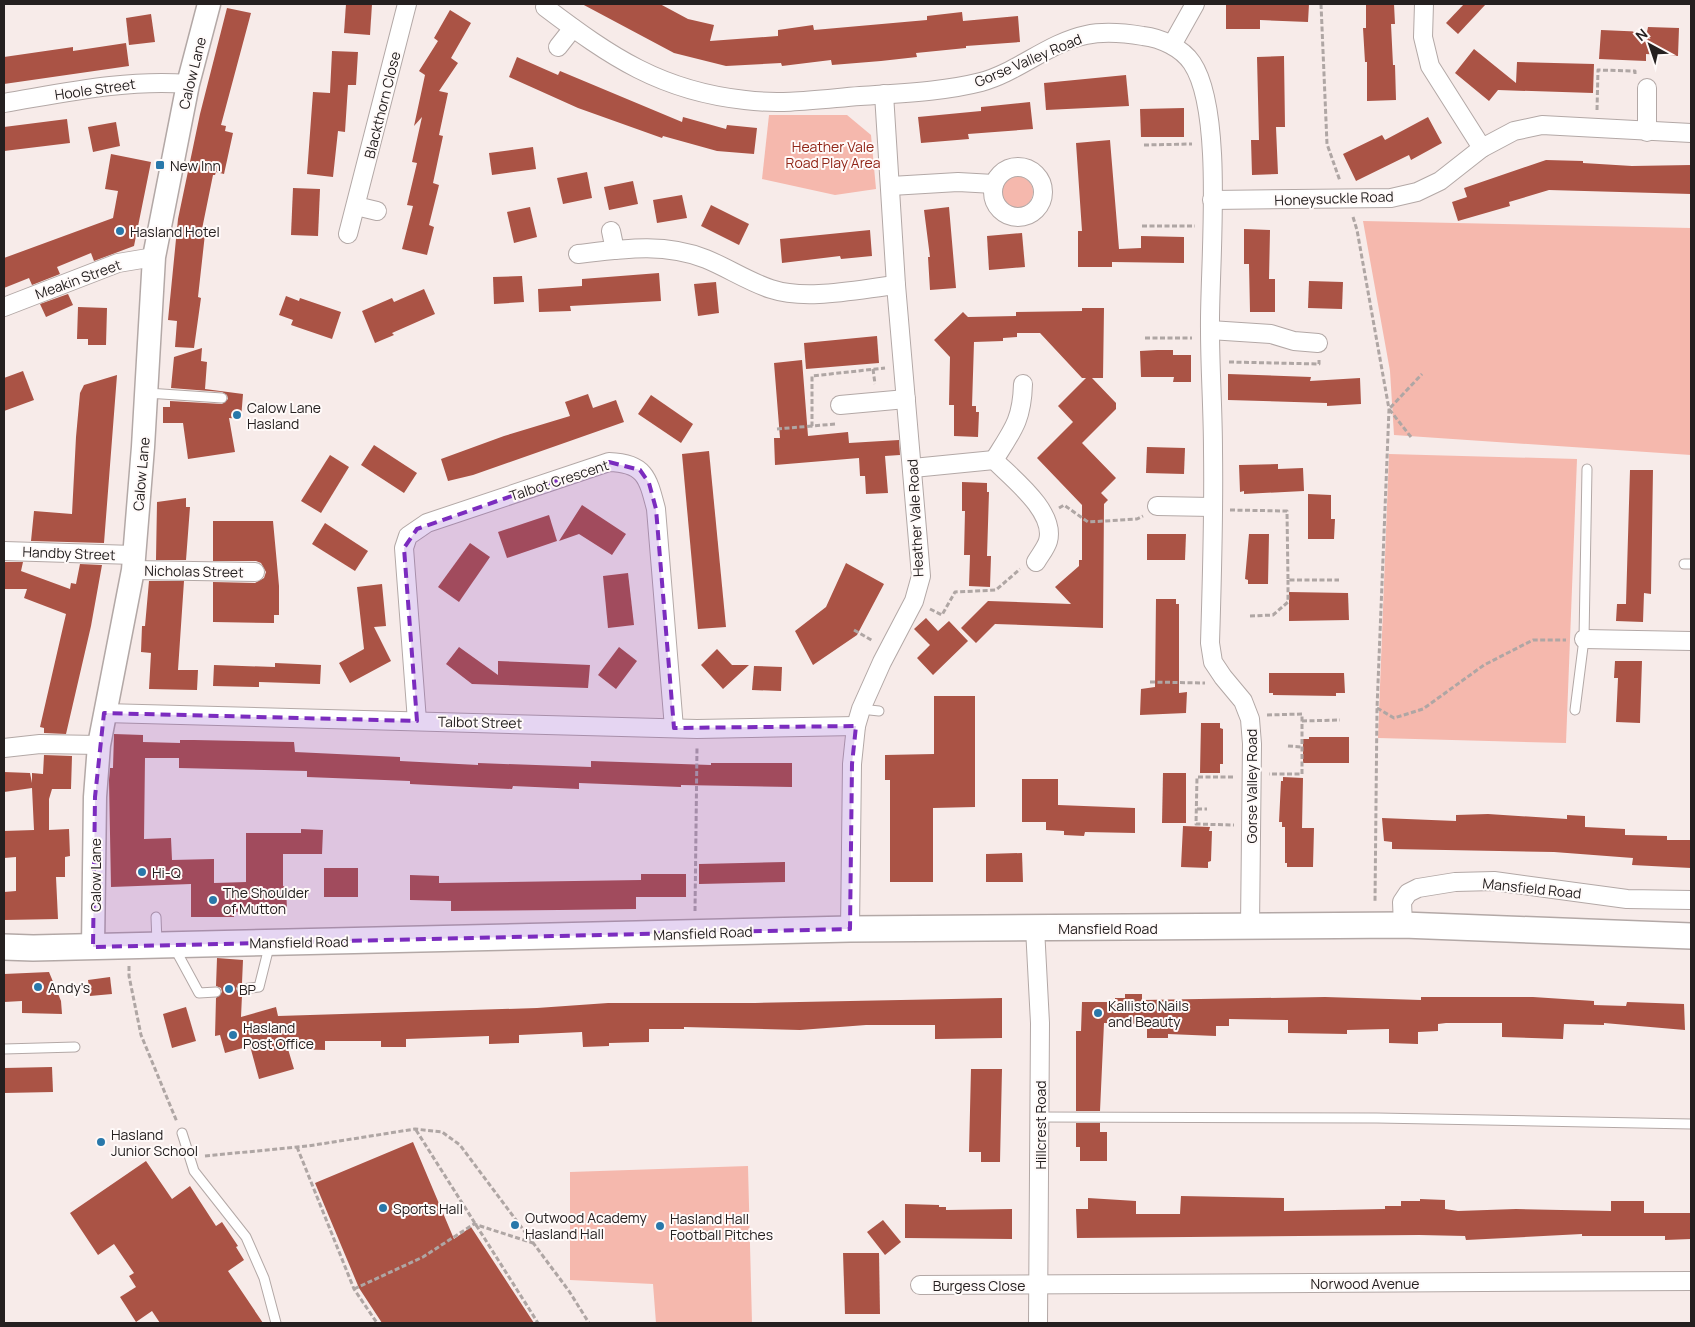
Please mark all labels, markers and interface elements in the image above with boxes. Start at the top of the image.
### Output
north arrow [1625,20,1675,70]
text: N [1631,24,1651,45]
street label: Gorse Valley Road [971,29,1085,91]
street label: Calow Lane [174,35,210,111]
street label: Blackthorn Close [360,49,404,161]
street label: Hoole Street [53,74,137,104]
park label: Heather Vale Road Play Area [786,137,880,172]
place label: New Inn [170,156,221,175]
marker: New Inn [154,159,166,171]
street label: Honeysuckle Road [1274,186,1394,210]
place label: Hasland Hotel [130,222,220,241]
marker: Hasland Hotel [114,225,126,237]
street label: Meakin Street [32,255,124,303]
place label: Calow Lane Hasland [247,398,321,433]
marker: Calow Lane Hasland [231,409,243,421]
street label: Calow Lane [128,436,154,512]
street label: Talbot Crescent [507,455,611,505]
street label: Heather Vale Road [902,458,928,578]
street label: Handby Street [22,542,116,564]
street label: Nicholas Street [144,561,244,581]
street label: Talbot Street [438,712,523,732]
street label: Gorse Valley Road [1242,729,1261,843]
street label: Calow Lane [86,838,105,912]
place label: Hi-Q [152,863,181,882]
marker: Hi-Q [136,866,148,878]
street label: Mansfield Road [1482,873,1582,903]
place label: The Shoulder of Mutton [223,883,309,918]
marker: The Shoulder of Mutton [207,894,219,906]
street label: Mansfield Road [1058,919,1158,938]
street label: Mansfield Road [653,922,753,944]
street label: Mansfield Road [249,932,349,952]
place label: Andy's [48,978,90,997]
place label: BP [239,980,257,999]
marker: Andy's [32,981,44,993]
marker: BP [223,983,235,995]
place label: Kallisto Nails and Beauty [1108,996,1189,1031]
marker: Kallisto Nails and Beauty [1092,1007,1104,1019]
place label: Hasland Post Office [243,1018,314,1053]
marker: Hasland Post Office [227,1029,239,1041]
street label: Hillcrest Road [1031,1080,1050,1170]
place label: Hasland Junior School [111,1125,198,1160]
marker: Hasland Junior School [95,1136,107,1148]
place label: Sports Hall [393,1199,463,1218]
marker: Sports Hall [377,1202,389,1214]
place label: Outwood Academy Hasland Hall [525,1208,647,1243]
place label: Hasland Hall Football Pitches [670,1209,773,1244]
marker: Outwood Academy Hasland Hall [509,1219,521,1231]
marker: Hasland Hall Football Pitches [654,1220,666,1232]
street label: Norwood Avenue [1311,1274,1419,1293]
street label: Burgess Close [933,1276,1025,1295]

